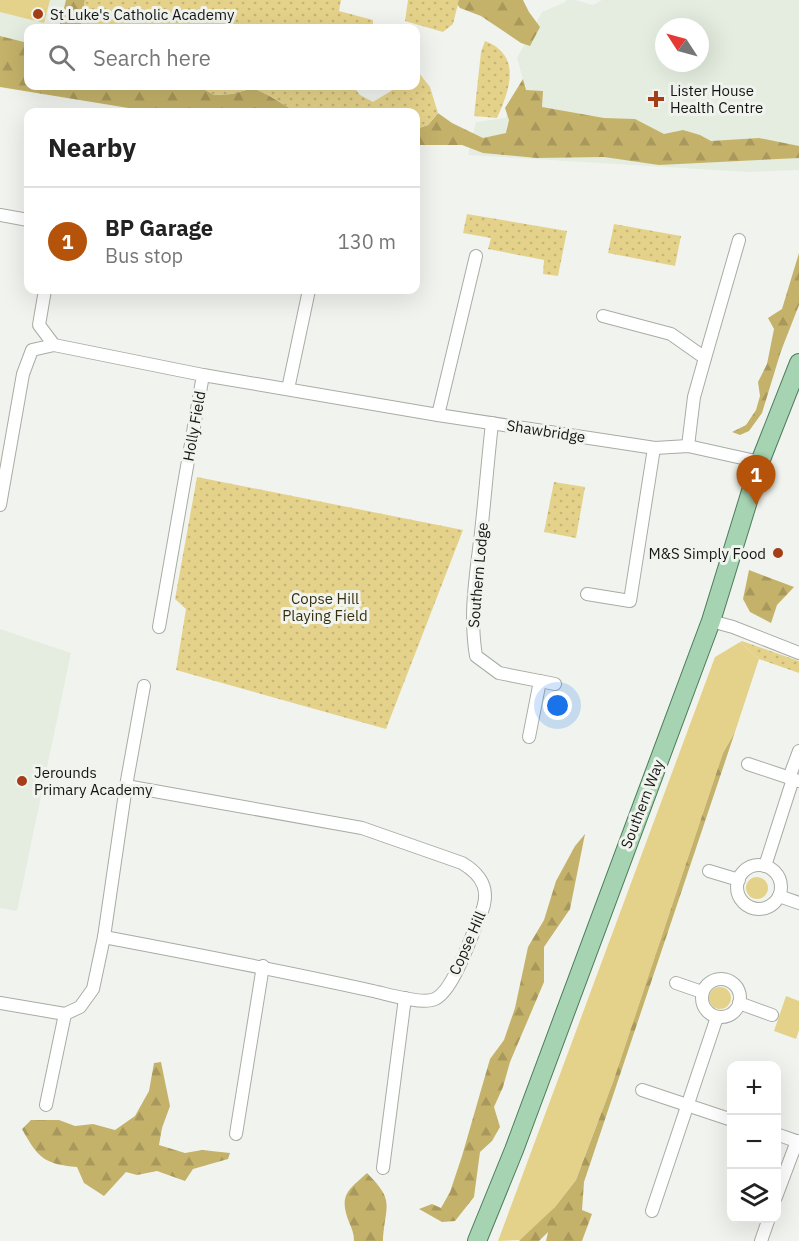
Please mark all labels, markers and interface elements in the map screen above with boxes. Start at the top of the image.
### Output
place label: St Luke's Catholic Academy [50,5,235,24]
marker: St Luke's Catholic Academy [31,7,45,21]
north arrow [655,18,709,72]
search box [24,24,420,90]
icon: search [45,41,78,74]
text: Search here [93,43,211,72]
place label: Lister House Health Centre [670,81,763,117]
marker: Lister House Health Centre [647,90,665,108]
text: Nearby [48,130,136,164]
text: BP Garage [105,213,213,242]
text: 1 [62,228,74,255]
text: 130 m [338,228,396,255]
text: Bus stop [105,242,183,269]
street label: Holly Field [178,389,210,463]
street label: Shawbridge [505,415,587,447]
pin: 1 [736,456,776,505]
street label: Southern Lodge [464,521,492,629]
place label: M&S Simply Food [648,544,766,563]
marker: M&S Simply Food [771,546,785,560]
park label: Copse Hill Playing Field [282,589,368,625]
your location [543,691,572,720]
street label: Southern Way [616,756,668,851]
place label: Jerounds Primary Academy [34,763,153,799]
marker: Jerounds Primary Academy [15,774,29,788]
street label: Copse Hill [445,908,489,978]
map controls [727,1061,781,1223]
button: + [727,1061,781,1115]
button: − [727,1115,781,1169]
button: layers [727,1169,781,1223]

